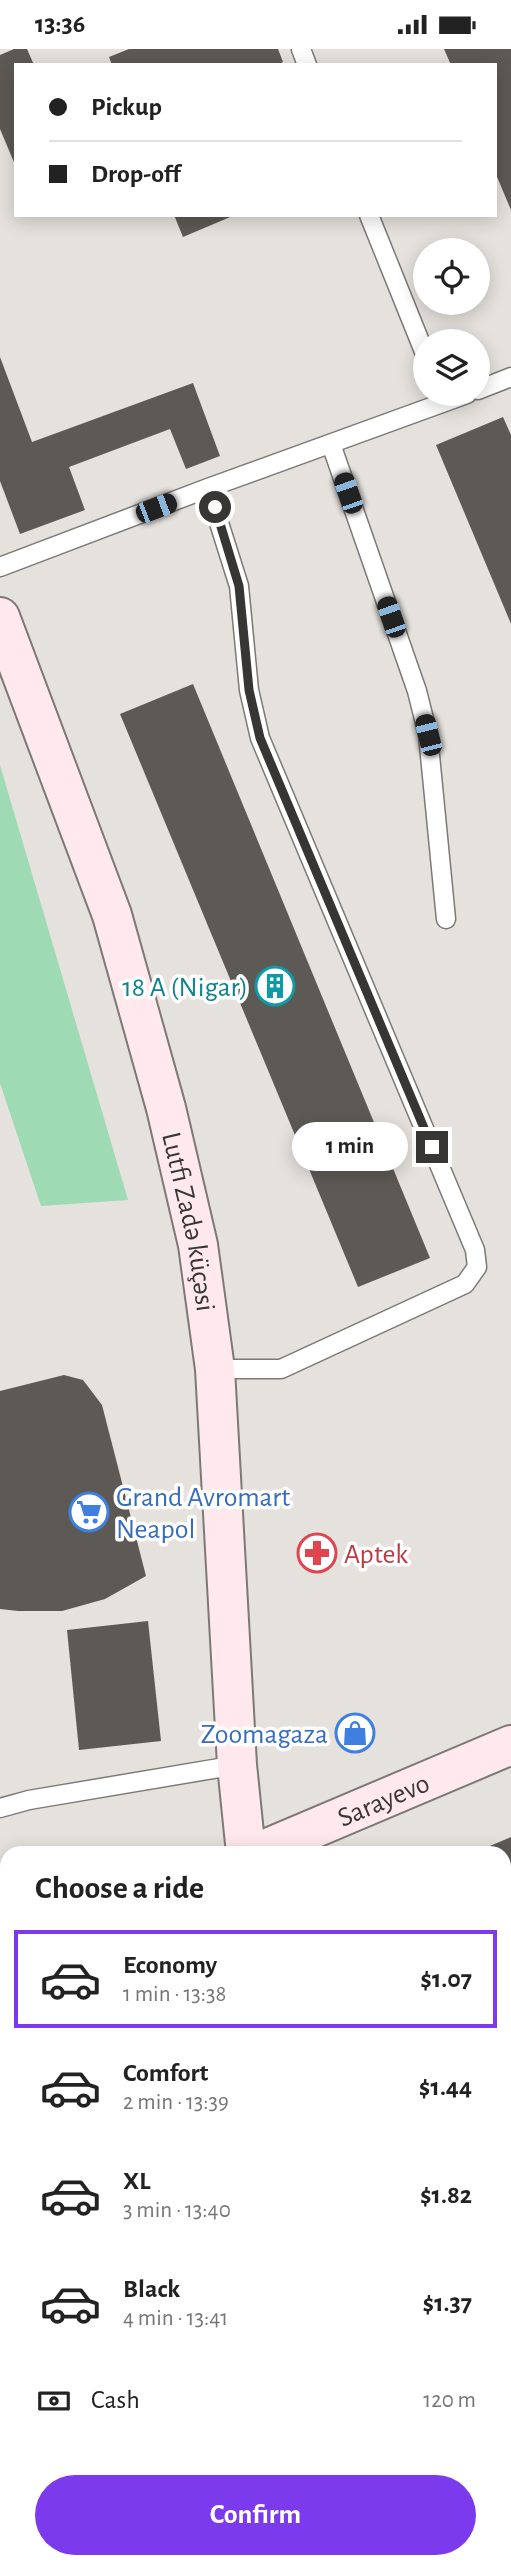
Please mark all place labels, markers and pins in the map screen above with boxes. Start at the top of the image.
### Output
building icon: 18 A (Nigar) [254,965,296,1007]
place label: 18 A (Nigar) [122,974,248,1002]
place label: Grand Avromart Neapol [116,1484,290,1544]
supermarket icon: Grand Avromart Neapol [68,1491,110,1533]
pharmacy icon: Aptek [296,1532,338,1574]
place label: Aptek [344,1541,408,1569]
shop icon: Zoomagaza [334,1712,376,1754]
place label: Zoomagaza [201,1721,328,1749]

